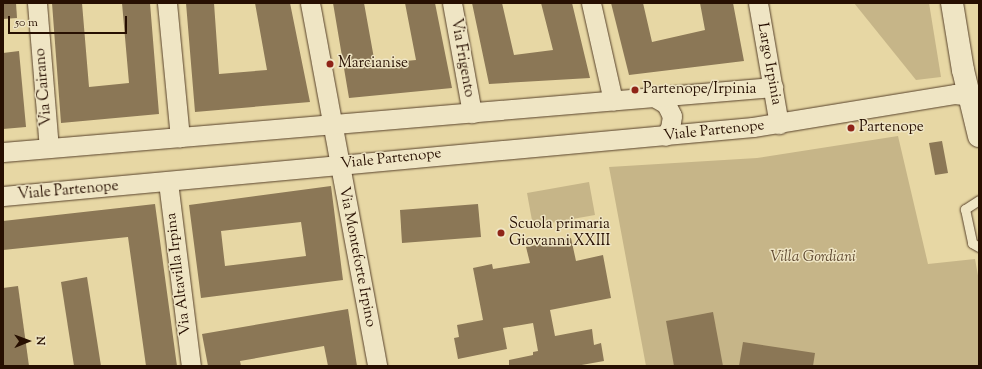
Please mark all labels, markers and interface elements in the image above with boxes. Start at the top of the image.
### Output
scale bar [10,8,129,34]
text: 50 m [15,14,38,32]
street label: Via Frigento [446,17,478,99]
street label: Largo Irpinia [753,21,785,107]
street label: Via Cairano [32,47,56,127]
place label: Marcianise [338,55,408,73]
marker: Marcianise [325,59,335,69]
place label: Partenope/Irpinia [643,81,756,99]
marker: Partenope/Irpinia [630,85,640,95]
street label: Viale Partenope [663,117,765,145]
place label: Partenope [859,119,924,137]
marker: Partenope [846,123,856,133]
street label: Viale Partenope [340,145,442,173]
street label: Viale Partenope [17,178,119,204]
street label: Via Monteforte Irpino [335,185,379,329]
street label: Via Altavilla Irpina [163,212,195,336]
place label: Scuola primaria Giovanni XXIII [509,215,610,250]
marker: Scuola primaria Giovanni XXIII [496,228,506,238]
park label: Villa Gordiani [770,249,856,267]
north arrow [8,321,48,361]
text: N [32,336,48,345]

